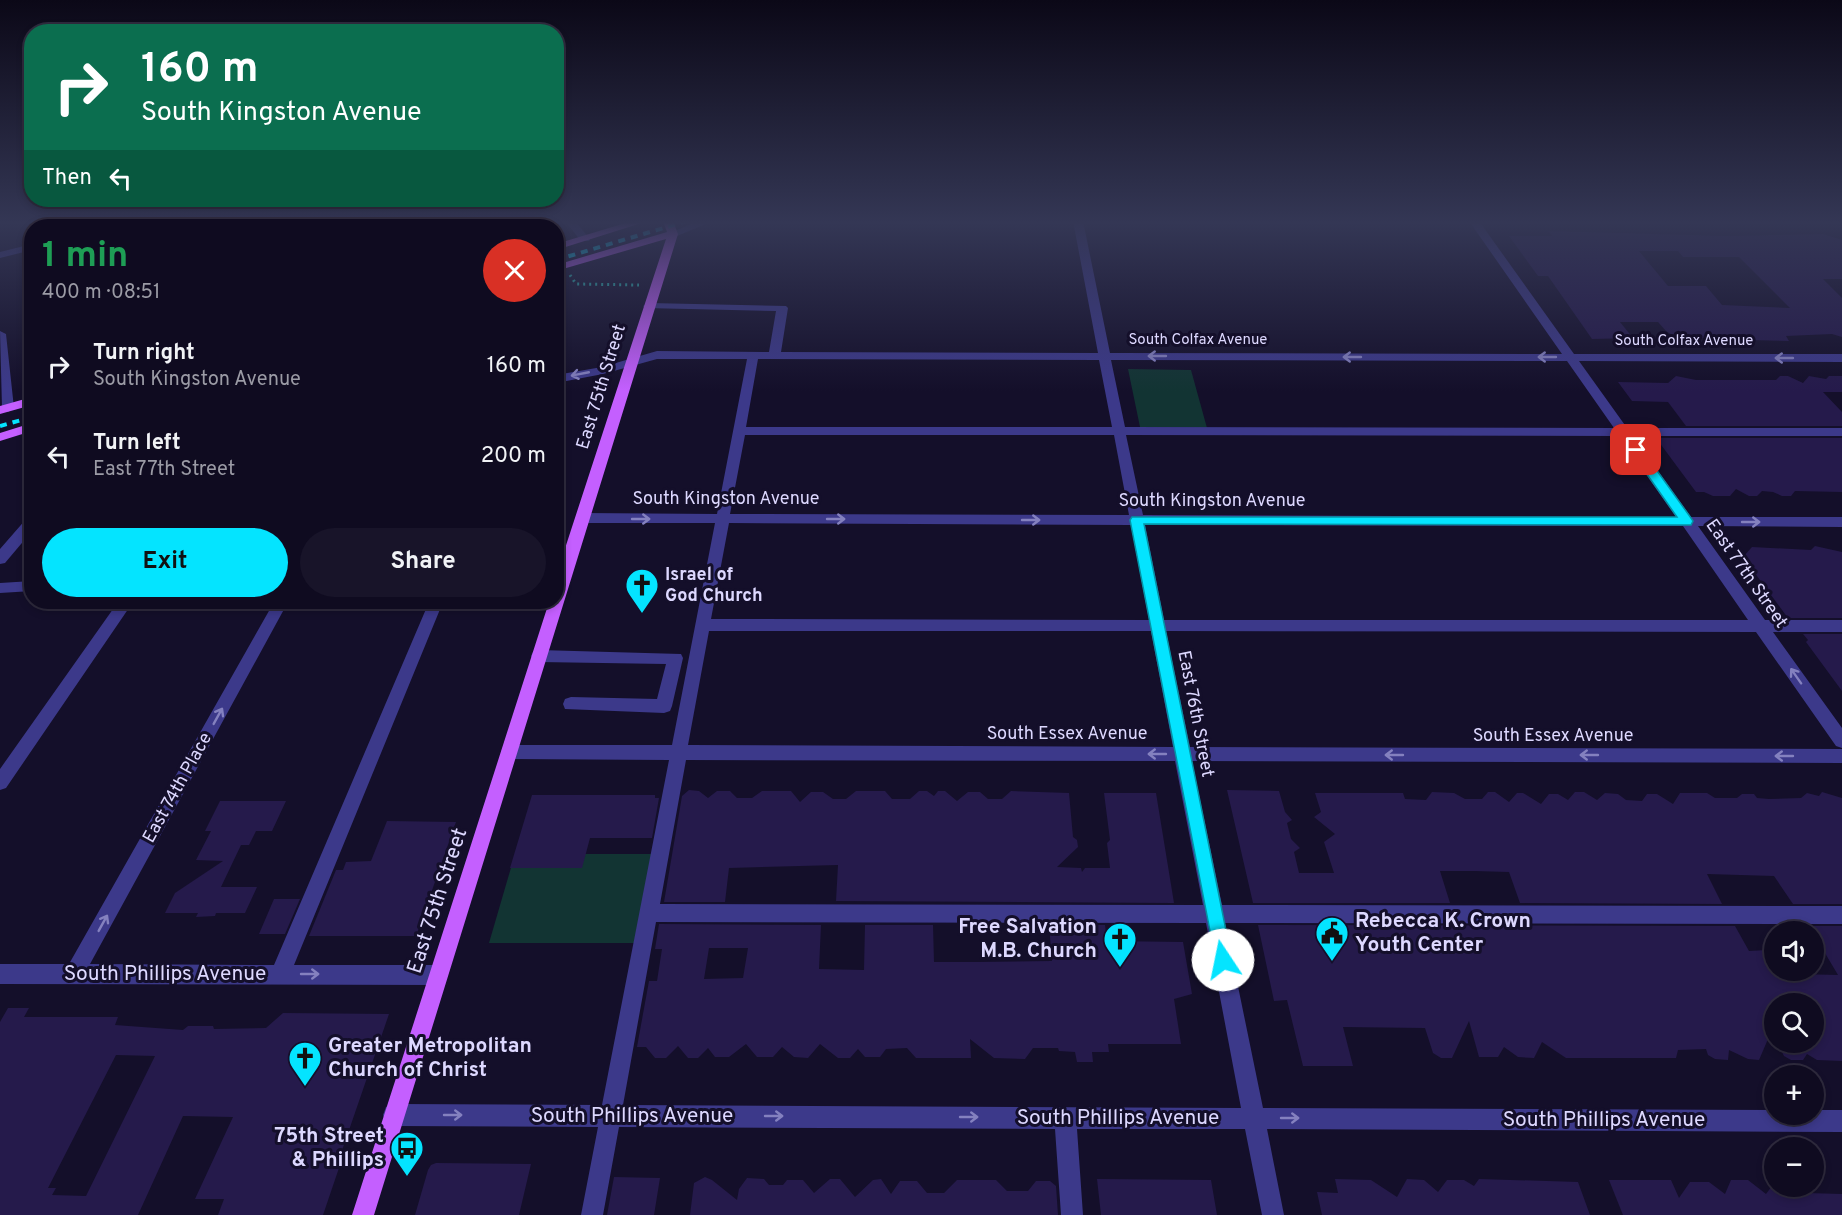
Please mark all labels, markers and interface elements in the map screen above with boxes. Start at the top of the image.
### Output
text: 160 m [141,44,259,97]
icon: right [42,48,120,126]
text: South Kingston Avenue [141,96,422,130]
icon: left [104,162,137,195]
text: Then [42,165,92,192]
text: 1 min [42,234,128,280]
button: close [483,239,546,302]
text: 400 m · 08:51 [42,280,160,306]
street label: East 75th Street [572,322,632,452]
street label: South Colfax Avenue [1129,331,1267,350]
street label: South Colfax Avenue [1615,332,1753,351]
text: Turn right [93,340,195,367]
icon: right [42,350,75,383]
one-way arrow [1147,351,1167,362]
one-way arrow [1342,351,1362,363]
one-way arrow [1537,351,1557,363]
one-way arrow [1774,352,1794,364]
text: 160 m [487,353,546,380]
text: South Kingston Avenue [93,367,301,393]
one-way arrow [570,369,590,380]
pin [1610,424,1661,475]
text: Turn left [93,430,181,457]
icon: arrive [1619,433,1652,466]
icon: left [42,440,75,473]
text: 200 m [481,443,546,470]
text: East 77th Street [93,457,235,483]
street label: South Kingston Avenue [632,488,820,511]
street label: South Kingston Avenue [1118,490,1306,513]
one-way arrow [630,513,650,525]
one-way arrow [825,513,845,525]
one-way arrow [1020,514,1040,526]
street label: East 77th Street [1700,515,1792,633]
one-way arrow [1740,516,1760,528]
button: Exit [42,528,288,597]
button: Share [300,528,546,597]
place label: Israel of God Church [665,564,763,608]
church icon: Israel of God Church [624,567,660,614]
street label: East 76th Street [1171,649,1219,779]
one-way arrow [1790,669,1802,685]
one-way arrow [213,707,224,725]
street label: South Essex Avenue [987,723,1147,746]
street label: South Essex Avenue [1473,725,1633,748]
street label: East 74th Place [138,729,218,847]
one-way arrow [1147,748,1167,760]
one-way arrow [1384,749,1404,761]
one-way arrow [1579,749,1599,761]
one-way arrow [1774,750,1794,762]
street label: East 75th Street [402,825,474,977]
place label: Rebecca K. Crown Youth Center [1355,908,1531,959]
one-way arrow [98,914,109,932]
place label: Free Salvation M.B. Church [958,914,1097,965]
public building icon: Rebecca K. Crown Youth Center [1314,915,1350,962]
church icon: Free Salvation M.B. Church [1102,921,1138,968]
map controls [1764,921,1824,1197]
button: sound [1764,921,1824,981]
position arrow [1191,928,1255,992]
street label: South Phillips Avenue [64,961,266,988]
one-way arrow [300,968,320,980]
button: search [1764,993,1824,1053]
place label: Greater Metropolitan Church of Christ [328,1033,532,1084]
church icon: Greater Metropolitan Church of Christ [287,1040,323,1087]
button: + [1764,1065,1824,1125]
street label: South Phillips Avenue [531,1103,733,1130]
street label: South Phillips Avenue [1017,1105,1219,1132]
street label: South Phillips Avenue [1503,1107,1705,1134]
one-way arrow [442,1109,462,1121]
one-way arrow [763,1110,783,1122]
one-way arrow [958,1111,978,1123]
one-way arrow [1279,1112,1299,1124]
place label: 75th Street & Phillips [274,1123,384,1174]
bus stop icon: 75th Street & Phillips [389,1130,425,1177]
button: − [1764,1137,1824,1197]

